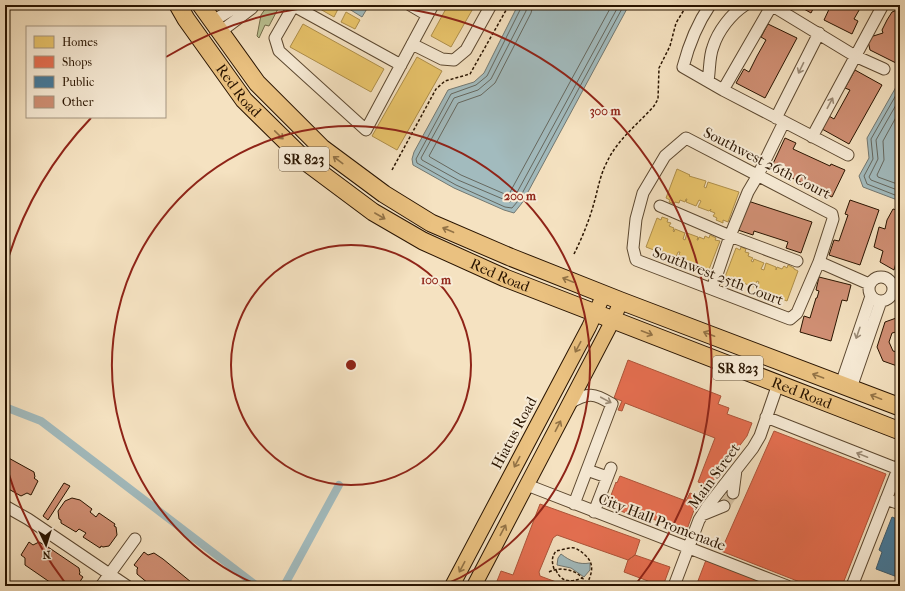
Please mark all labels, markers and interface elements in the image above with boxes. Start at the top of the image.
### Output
legend [26,26,166,118]
text: Homes [62,35,98,49]
text: Shops [62,55,92,69]
street label: Red Road [212,60,266,122]
one-way arrow [797,61,804,73]
text: Public [62,75,94,89]
text: Other [62,95,94,109]
one-way arrow [827,97,835,109]
text: 300 m [590,104,621,119]
street label: Southwest 26th Court [700,123,834,203]
one-way arrow [274,130,284,139]
road number: SR 823 [279,147,329,171]
one-way arrow [333,156,344,165]
text: 200 m [504,189,537,203]
one-way arrow [374,213,386,221]
one-way arrow [442,226,454,233]
street label: Southwest 25th Court [650,243,787,309]
street label: Red Road [467,254,533,296]
text: 100 m [421,273,452,287]
one-way arrow [562,276,574,283]
one-way arrow [854,327,862,339]
one-way arrow [641,329,653,337]
one-way arrow [703,330,715,338]
one-way arrow [574,341,581,353]
road number: SR 823 [713,356,763,380]
centre of rings [344,358,358,372]
one-way arrow [812,371,824,379]
street label: Red Road [769,373,835,413]
street label: Hiatus Road [487,393,541,472]
one-way arrow [870,393,882,401]
one-way arrow [599,397,611,405]
one-way arrow [555,420,562,432]
street label: Main Street [684,439,744,512]
one-way arrow [856,450,868,458]
one-way arrow [513,456,521,468]
street label: City Hall Promenade [596,489,729,555]
one-way arrow [500,524,508,536]
north arrow [26,525,66,565]
text: N [41,548,51,561]
one-way arrow [458,560,466,572]

